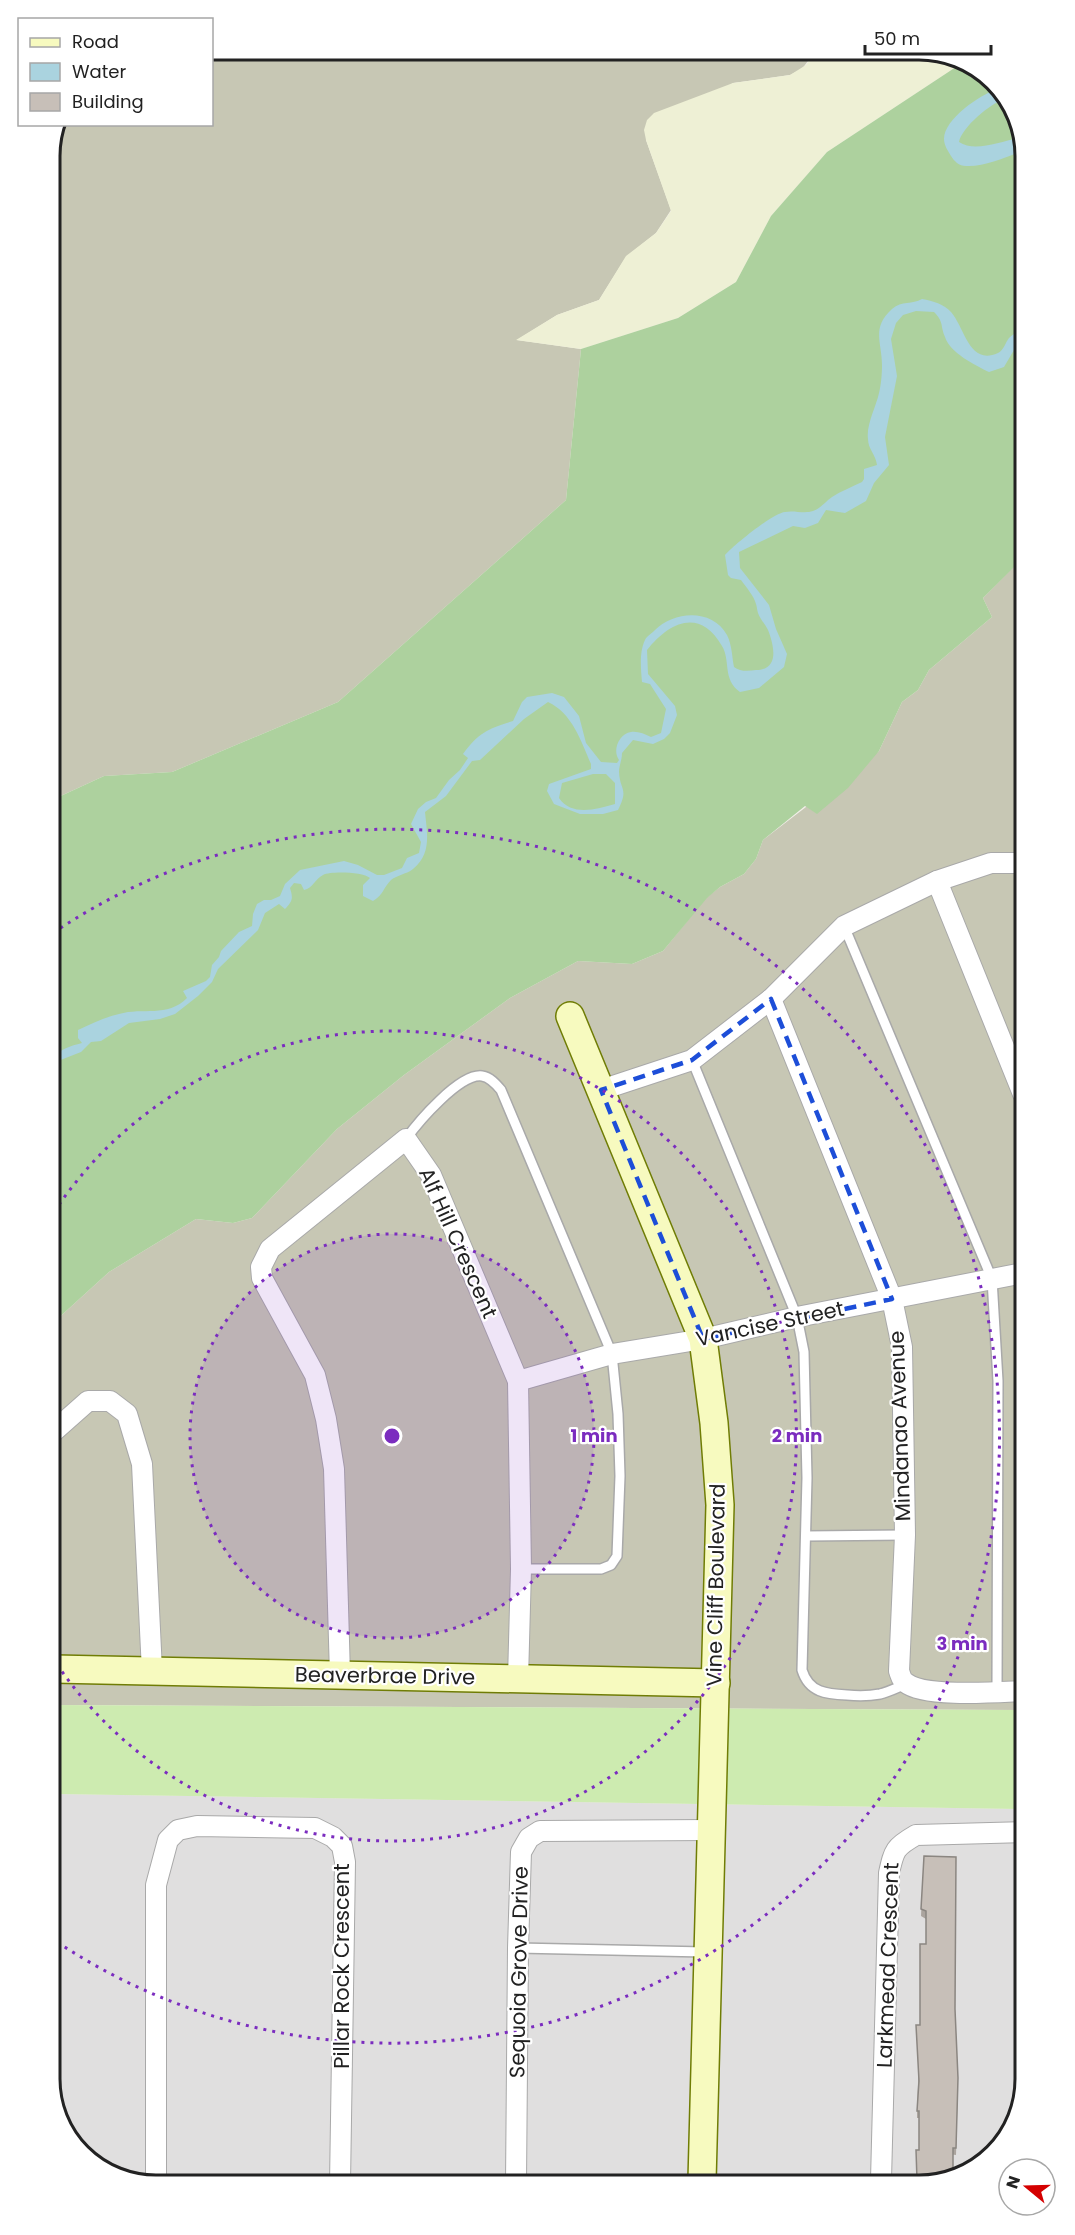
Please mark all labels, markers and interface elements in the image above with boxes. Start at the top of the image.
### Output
legend [18,18,213,126]
scale bar [865,18,991,56]
text: 50 m [874,26,920,51]
text: Road [72,29,119,54]
text: Water [72,59,126,84]
text: Building [72,89,144,114]
street label: Alf Hill Crescent [412,1163,505,1323]
street label: Vancise Street [693,1294,847,1353]
street label: Mindanao Avenue [882,1330,917,1522]
text: 1 min [570,1423,618,1448]
text: 2 min [772,1423,822,1448]
centre of rings [382,1426,402,1446]
street label: Vine Cliff Boulevard [699,1483,732,1687]
text: 3 min [936,1631,988,1656]
street label: Beaverbrae Drive [295,1659,475,1692]
street label: Larkmead Crescent [869,1862,906,2068]
street label: Pillar Rock Crescent [327,1863,356,2069]
street label: Sequoia Grove Drive [502,1866,535,2078]
north arrow [997,2157,1057,2217]
text: N [1000,2173,1026,2192]

